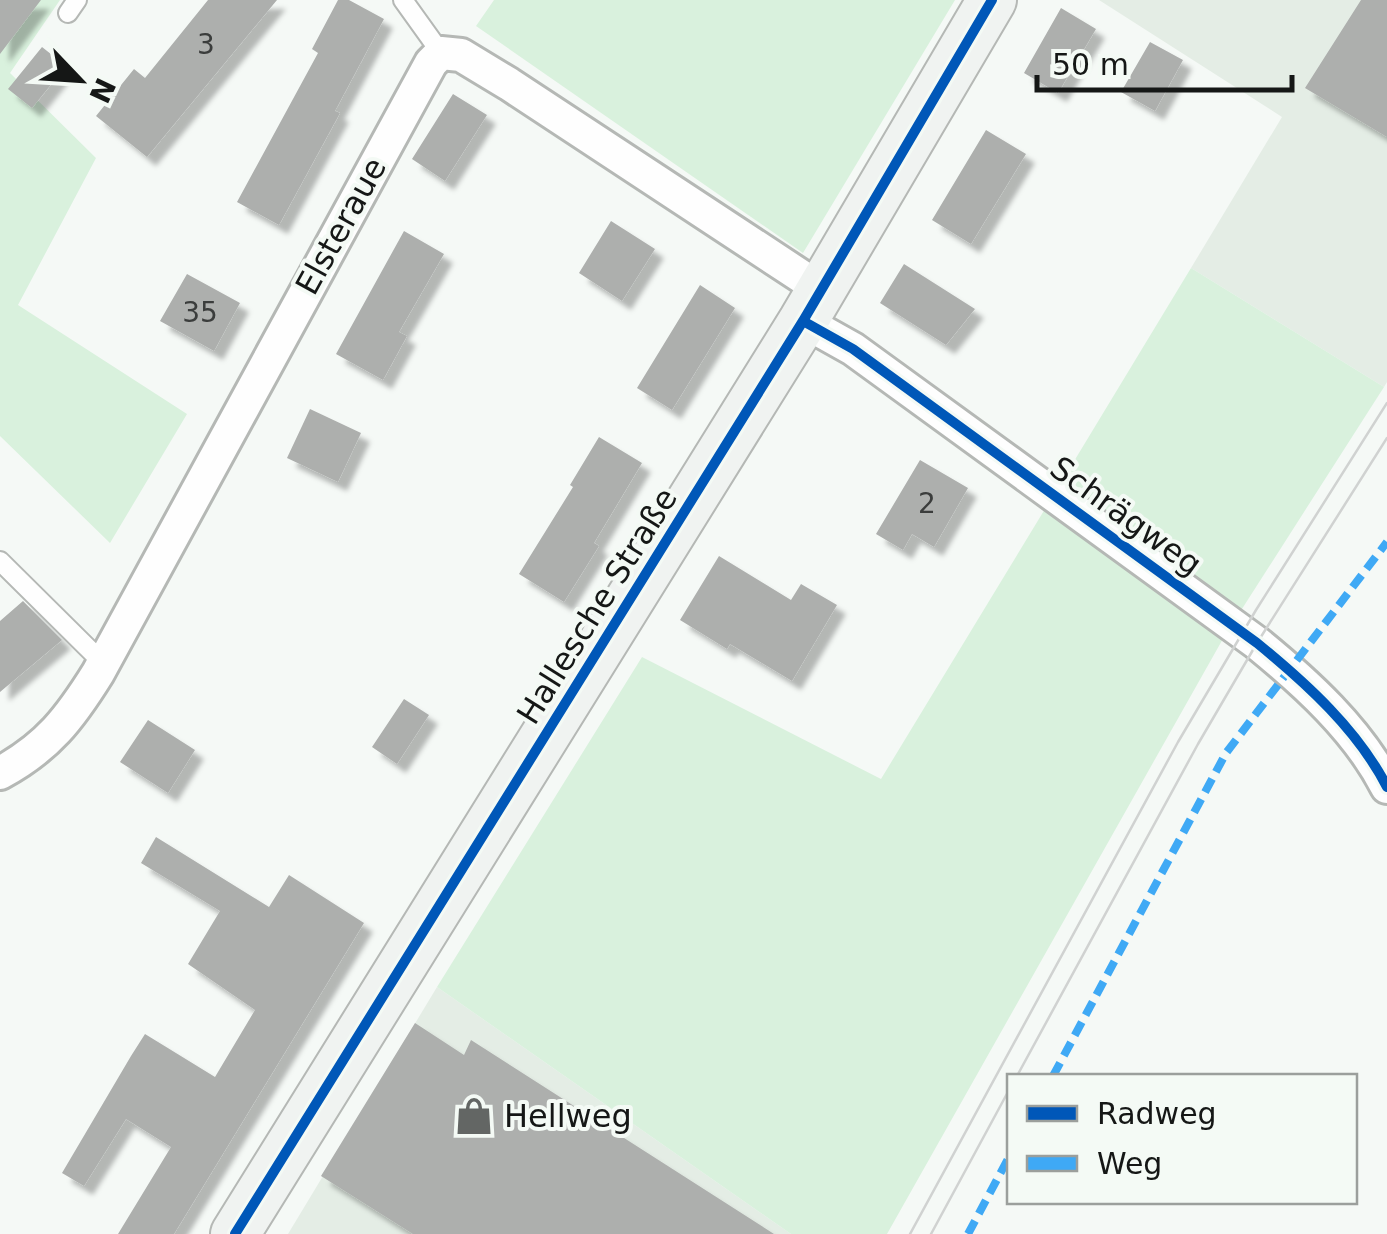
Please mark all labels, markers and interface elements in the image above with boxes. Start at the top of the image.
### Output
house number: 3 [197,28,215,61]
north arrow [30,30,130,130]
scale bar [1037,30,1292,92]
text: 50 m [1052,47,1129,82]
text: N [82,73,122,108]
street label: Elsteraue [288,151,394,301]
house number: 35 [182,296,218,329]
street label: Schrägweg [1043,448,1209,584]
street label: Hallesche Straße [509,481,685,731]
house number: 2 [918,487,936,520]
legend [1007,1074,1357,1204]
shop icon: Hellweg [453,1095,495,1137]
text: Radweg [1097,1096,1217,1131]
place label: Hellweg [504,1097,632,1135]
text: Weg [1097,1146,1162,1181]

